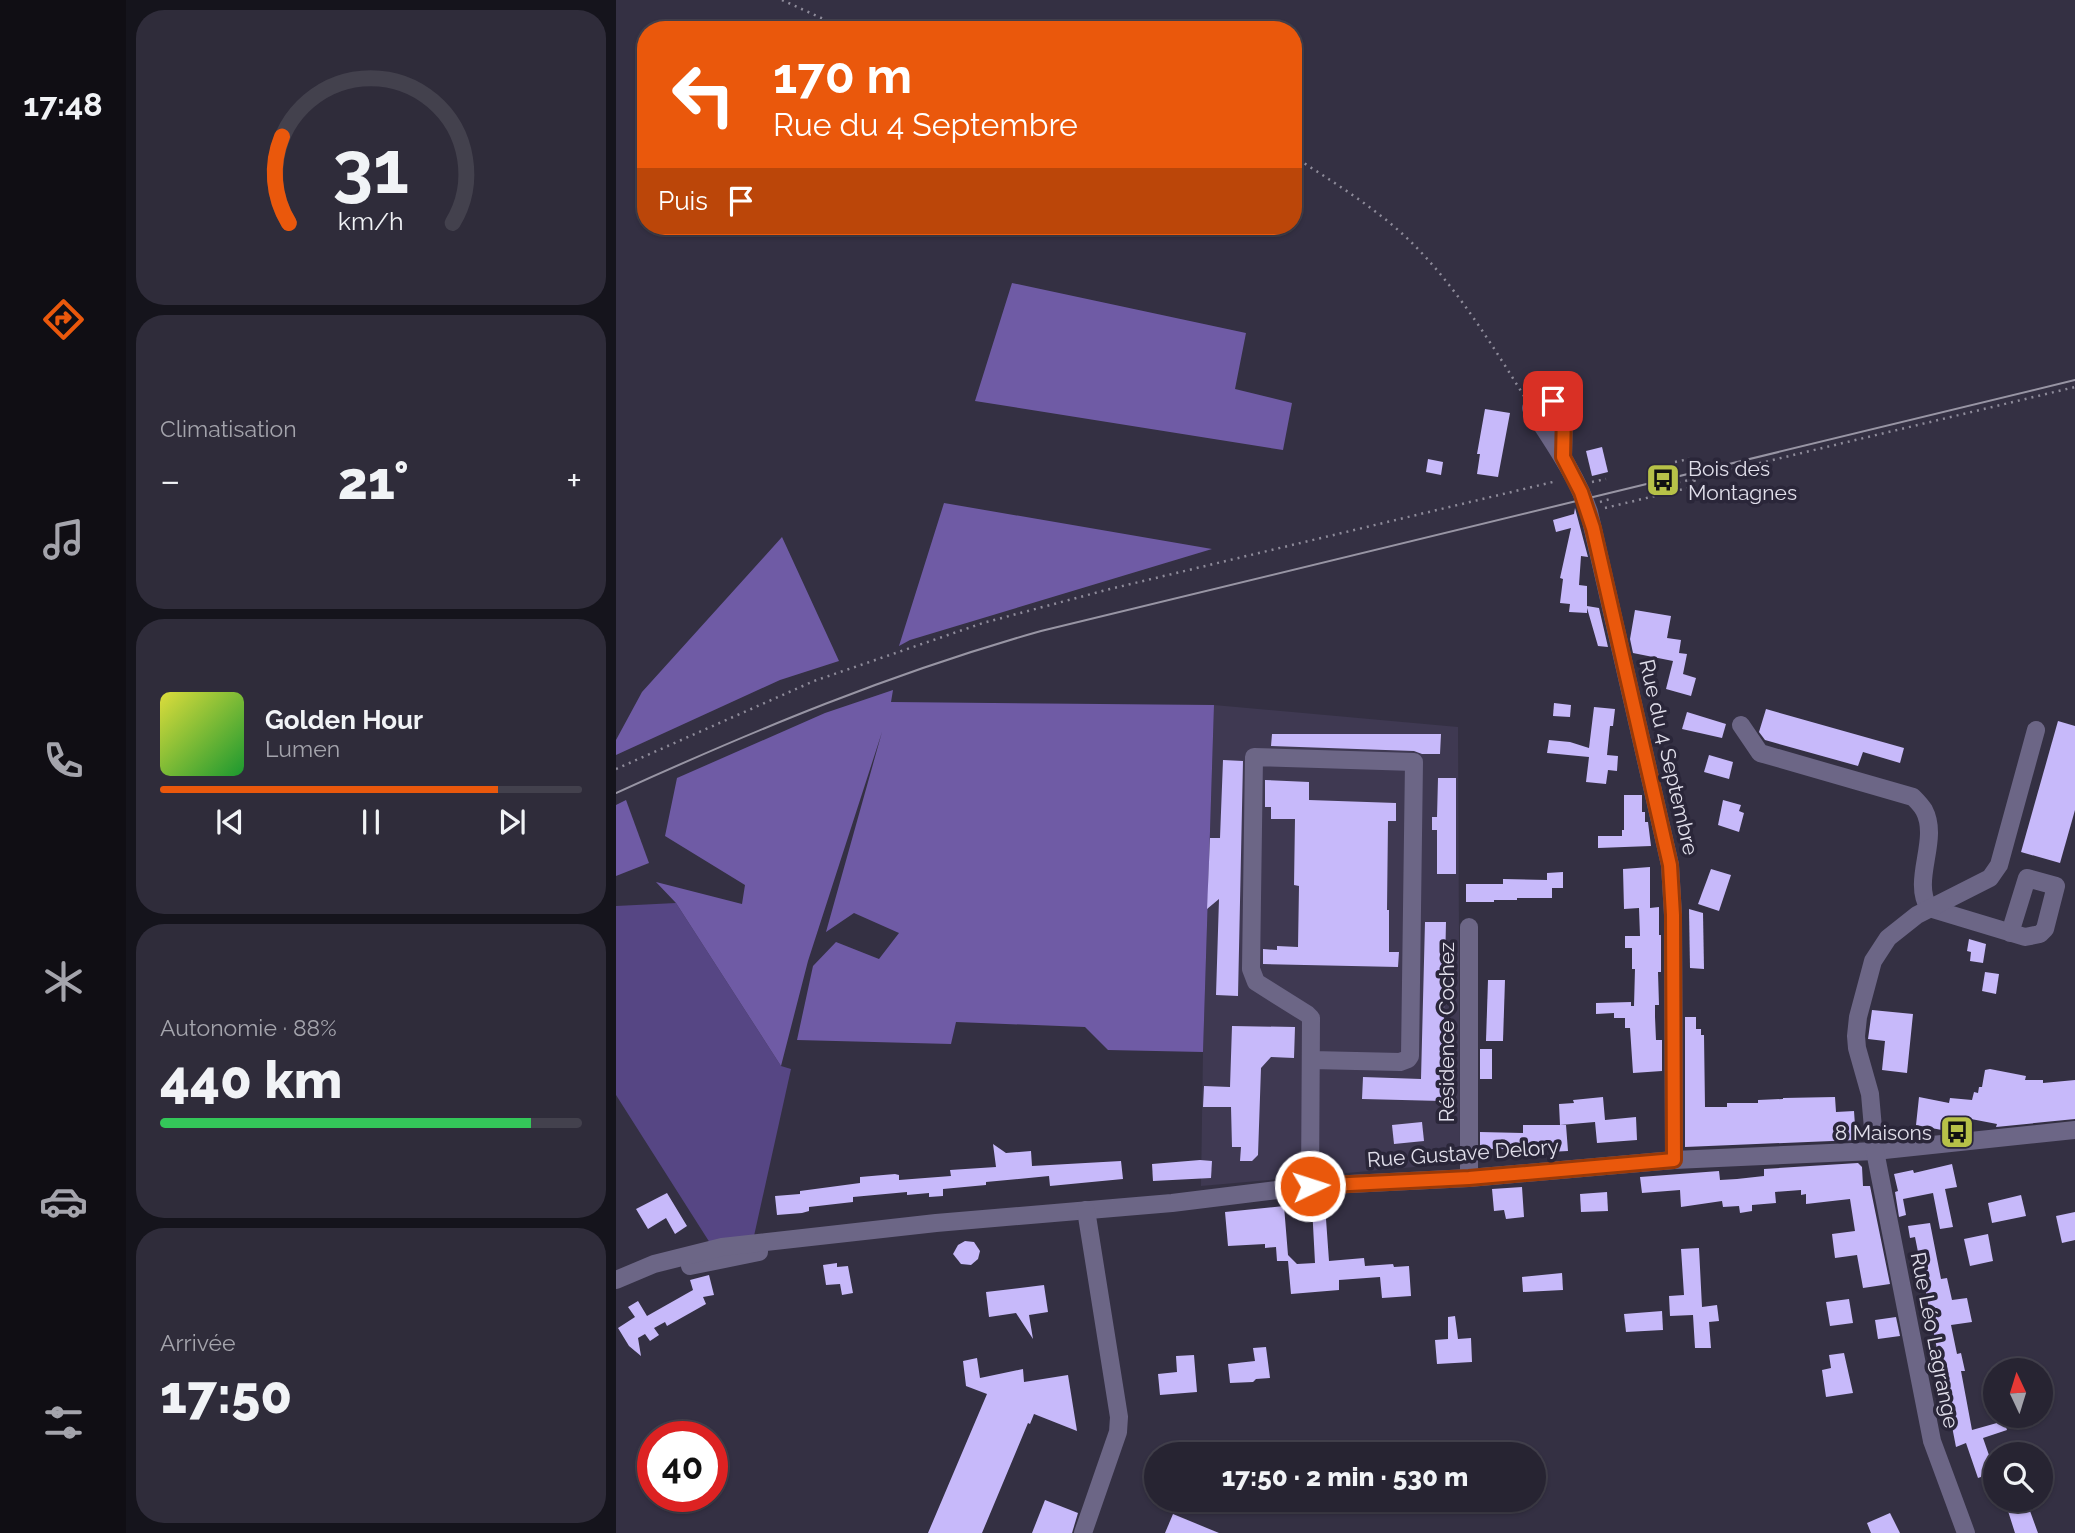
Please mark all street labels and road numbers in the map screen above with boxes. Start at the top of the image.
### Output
street label: Rue du 4 Septembre [1634,657,1704,857]
street label: Résidence Cochez [1434,942,1459,1122]
street label: Rue Gustave Delory [1366,1134,1560,1172]
street label: Rue Léo Lagrange [1906,1250,1964,1430]

